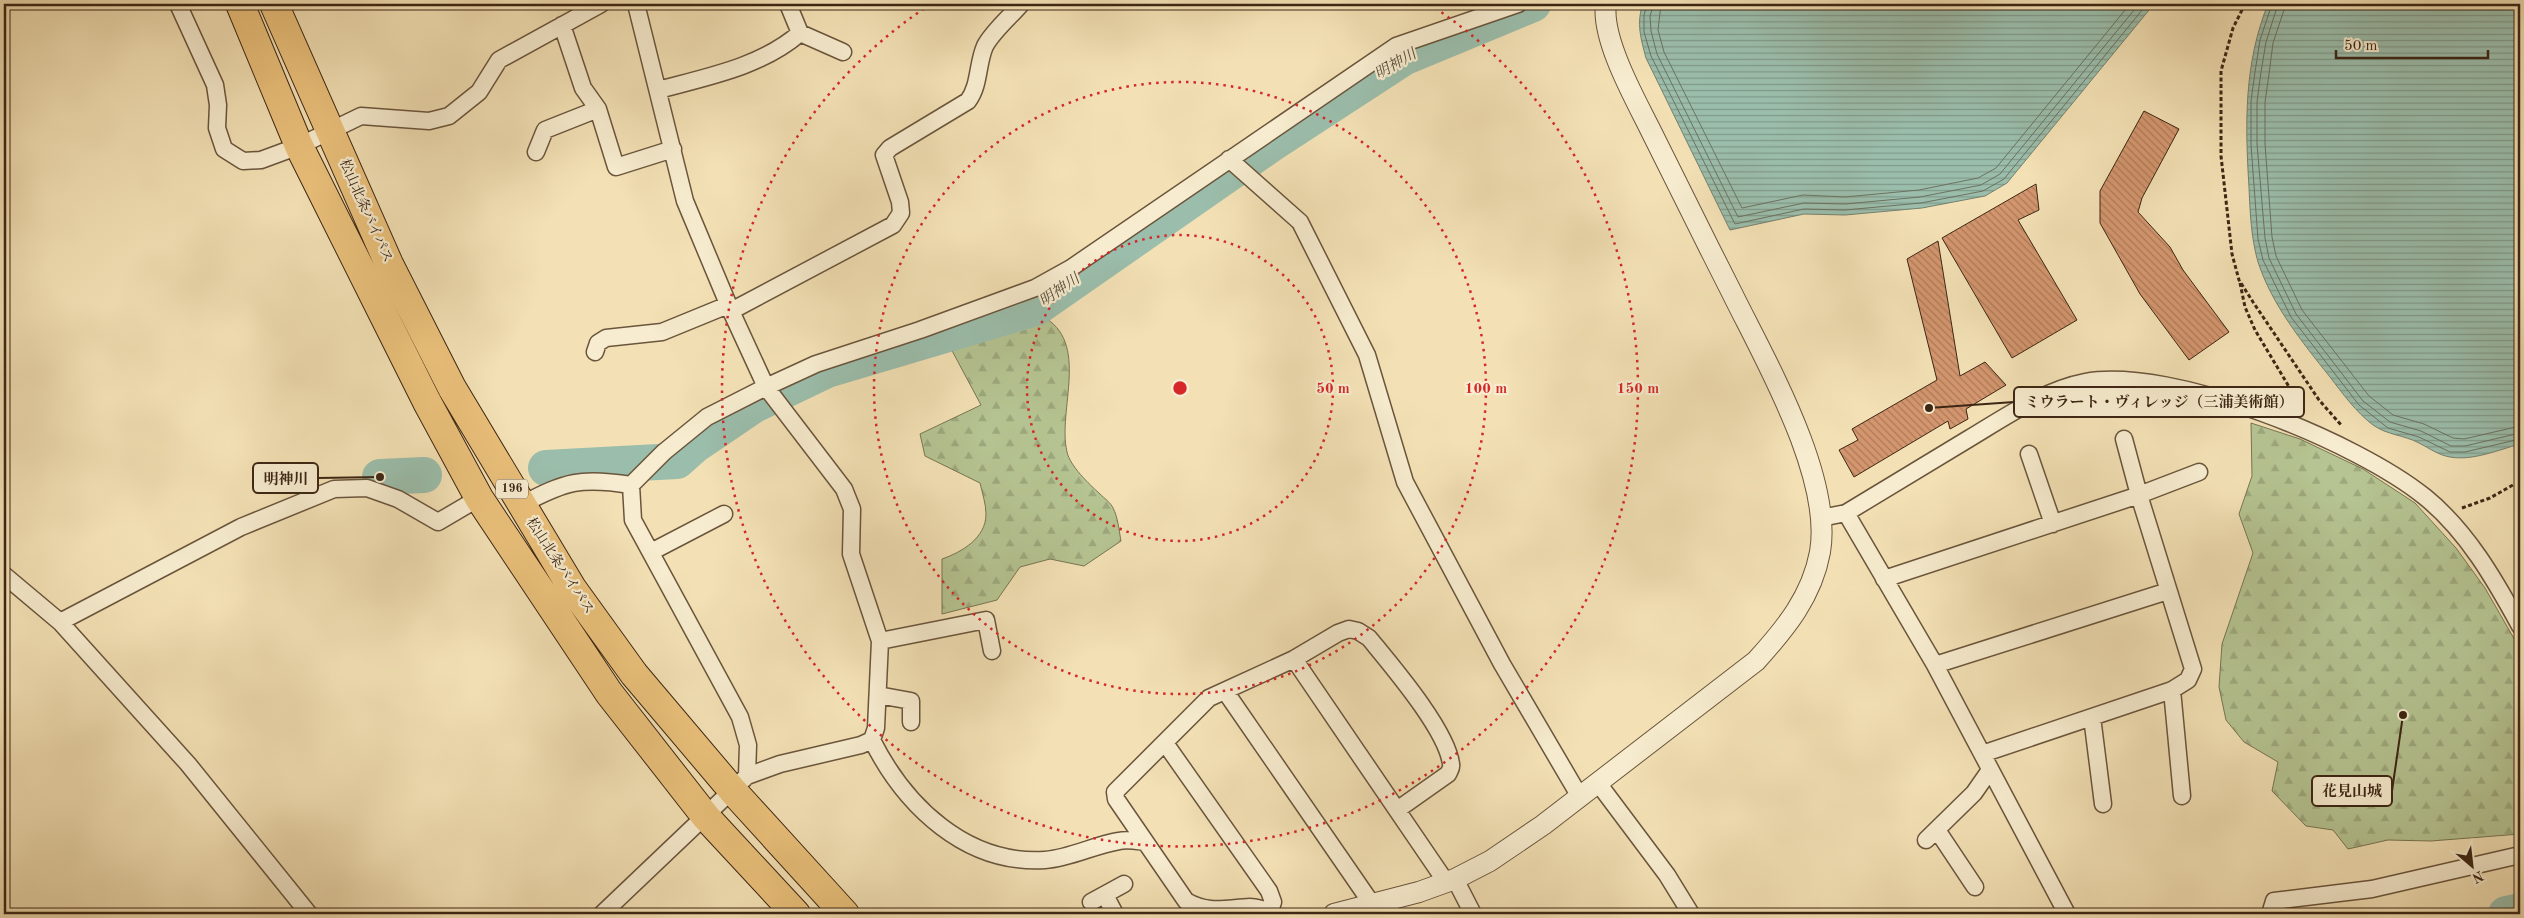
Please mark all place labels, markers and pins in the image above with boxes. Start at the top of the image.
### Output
centre of rings [1171,379,1189,397]
callout: ミウラート・ヴィレッジ（三浦美術館） [2014,387,2304,417]
callout: 明神川 [253,463,318,493]
callout: 花見山城 [2312,776,2392,806]

